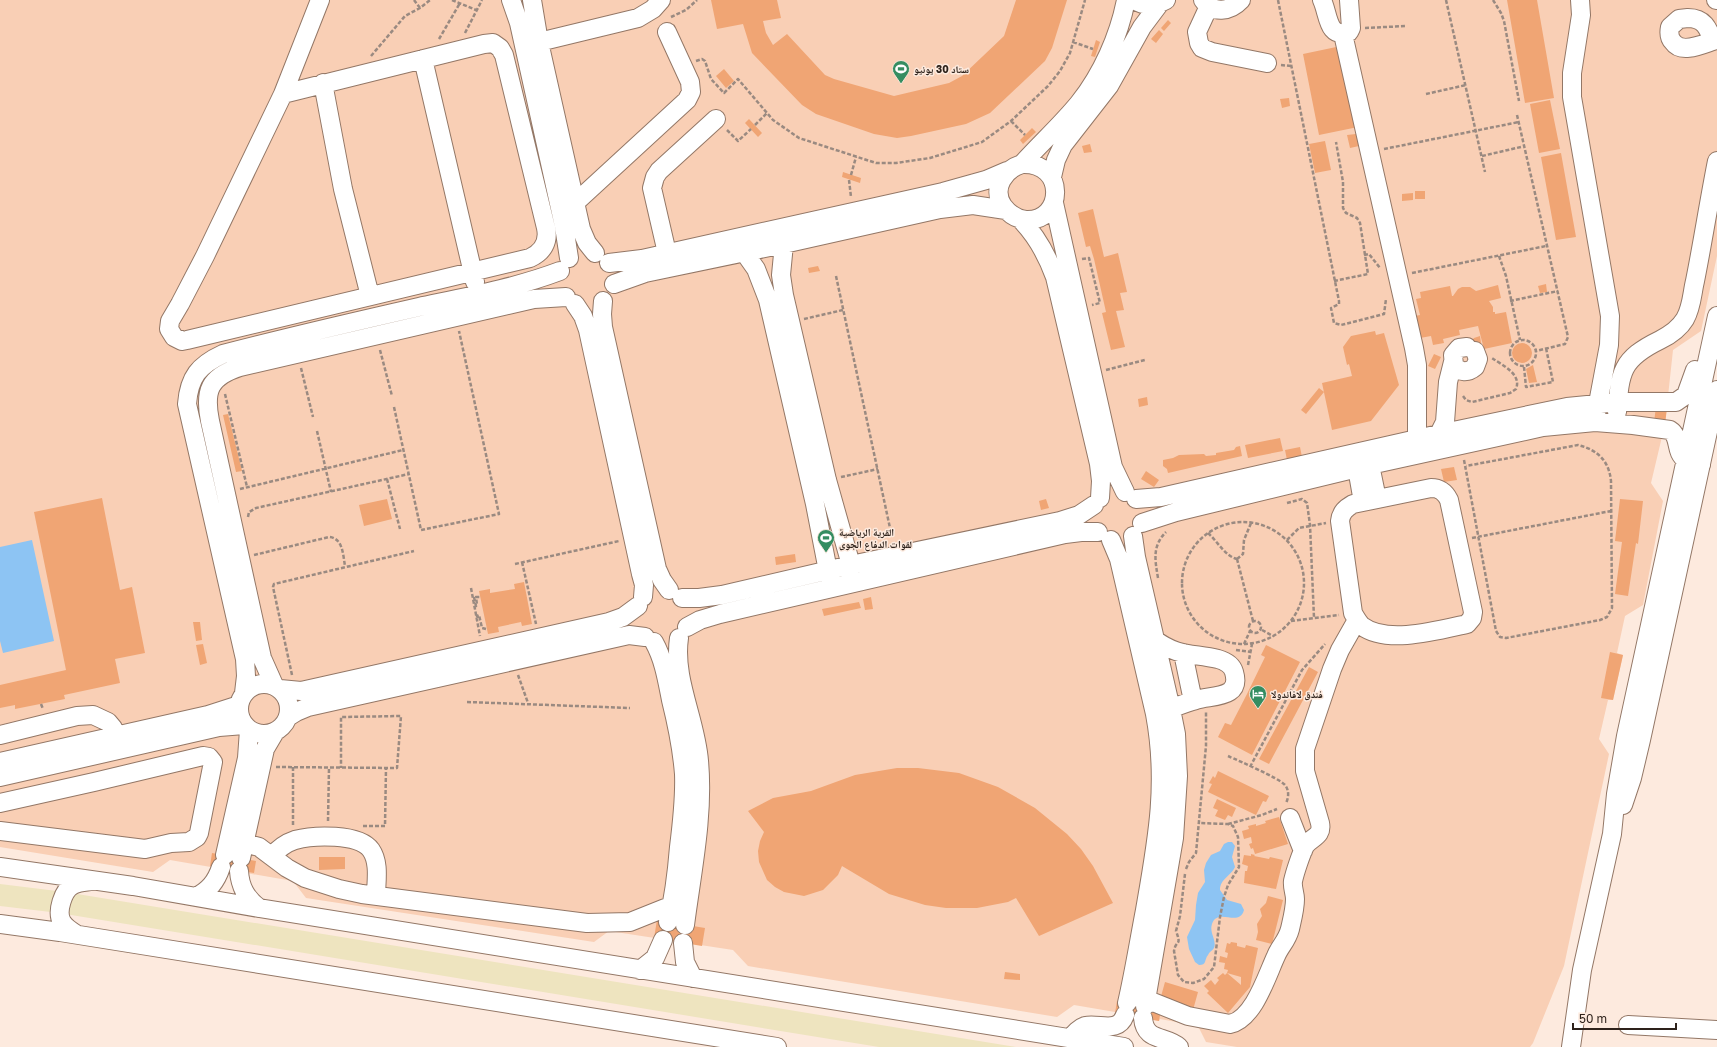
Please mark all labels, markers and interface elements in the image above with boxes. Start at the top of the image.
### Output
sports icon: ستاد 30 يونيو [891,59,911,84]
place label: ستاد 30 يونيو [914,63,969,76]
place label: القرية الرياضية لقوات الدفاع الجوى [839,526,912,552]
sports icon: القرية الرياضية لقوات الدفاع الجوى [816,528,836,553]
hotel icon: فندق لافاندولا [1248,684,1268,709]
place label: فندق لافاندولا [1271,688,1323,701]
scale bar [1573,1005,1676,1031]
text: 50 m [1579,1011,1607,1026]

